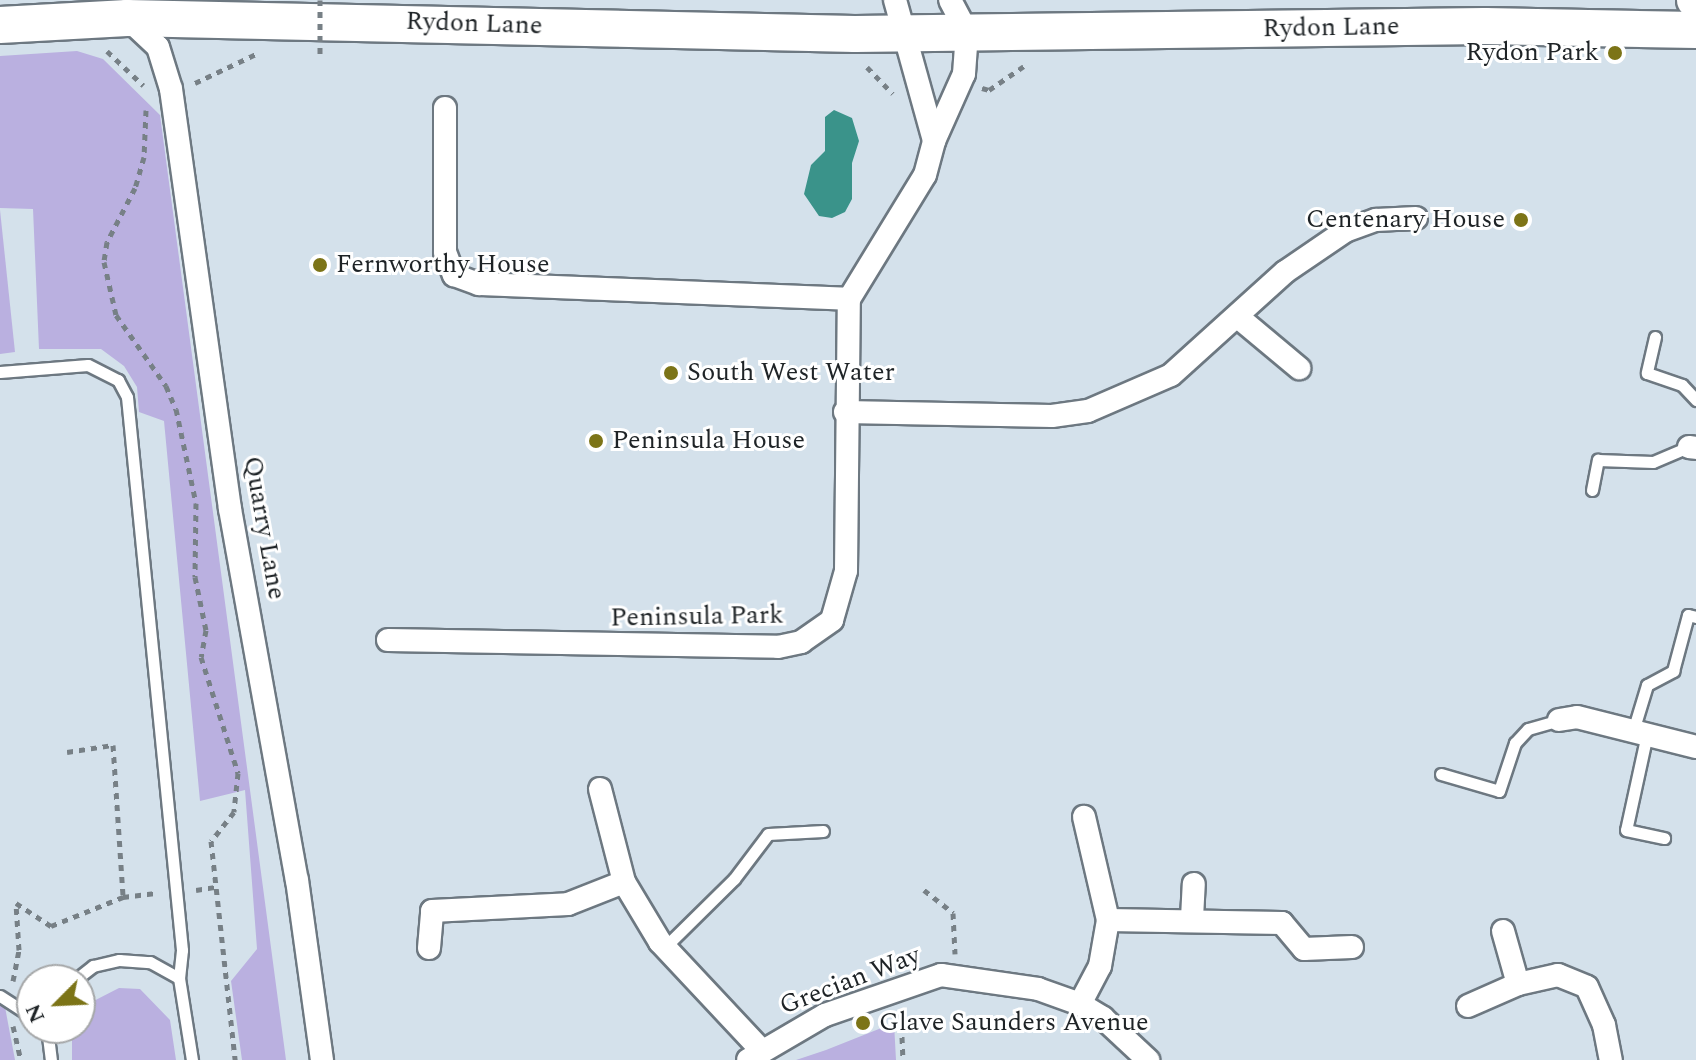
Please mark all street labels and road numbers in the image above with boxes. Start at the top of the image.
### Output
street label: Rydon Lane [405,6,543,42]
street label: Rydon Lane [1262,11,1400,45]
street label: Quarry Lane [236,454,292,602]
street label: Peninsula Park [610,600,784,634]
street label: Grecian Way [775,940,925,1022]

